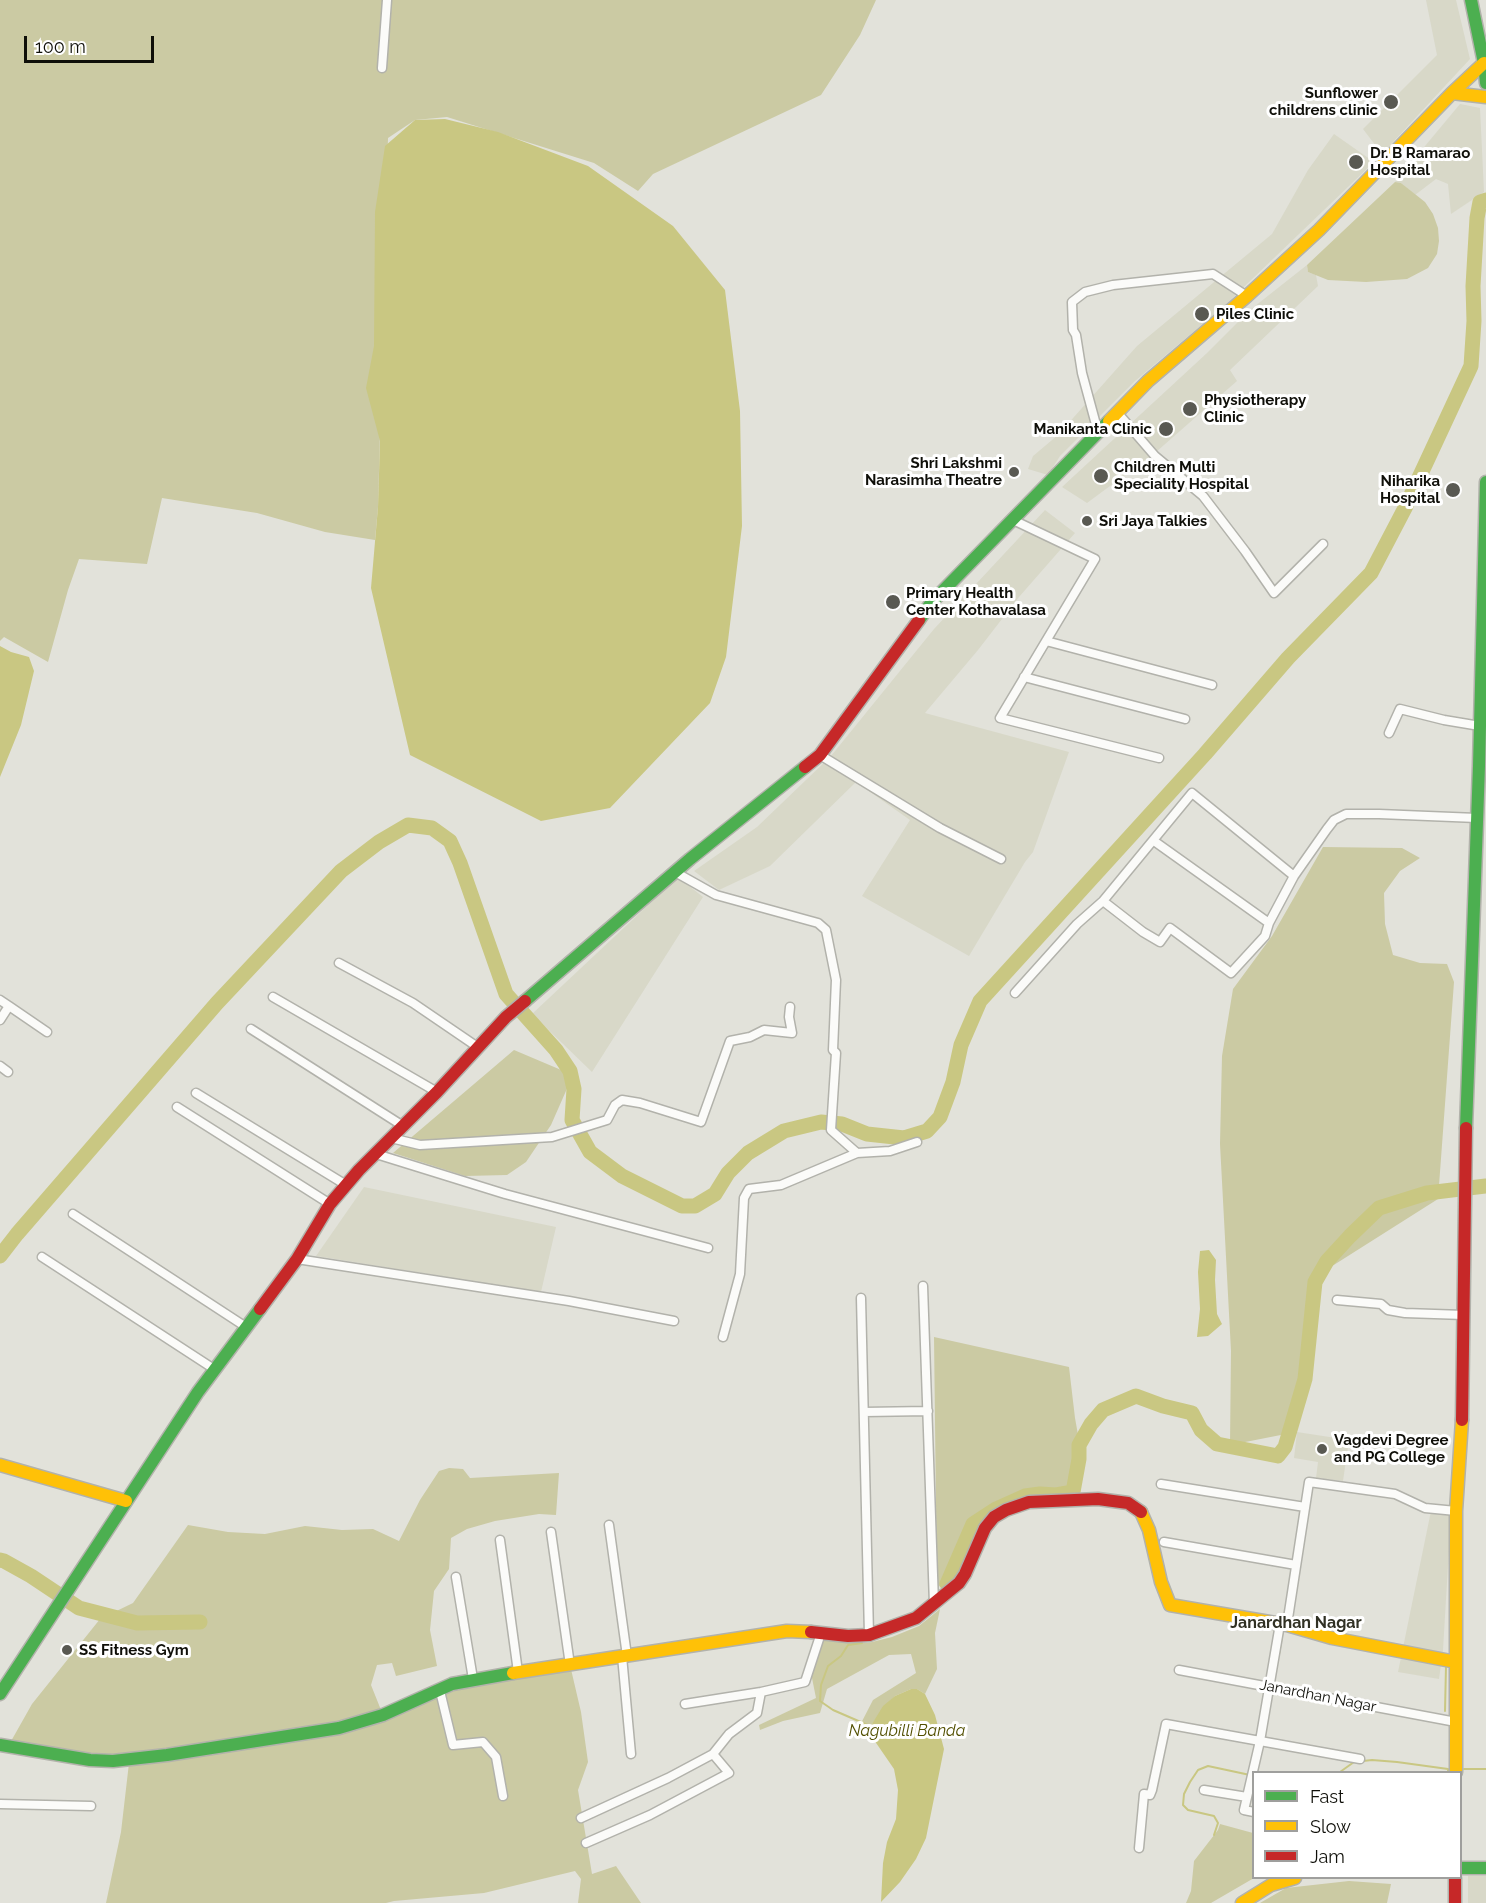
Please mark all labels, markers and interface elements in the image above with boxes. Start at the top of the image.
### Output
scale bar [27,24,158,62]
text: 100 m [35,36,86,57]
place label: Sunflower childrens clinic [1269,84,1378,119]
marker: Sunflower childrens clinic [1382,93,1400,111]
place label: Dr. B Ramarao Hospital [1370,144,1470,179]
marker: Dr. B Ramarao Hospital [1347,153,1365,171]
marker: Piles Clinic [1193,305,1211,323]
place label: Piles Clinic [1216,305,1294,323]
place label: Physiotherapy Clinic [1204,391,1306,426]
marker: Physiotherapy Clinic [1181,400,1199,418]
place label: Manikanta Clinic [1034,420,1152,438]
marker: Manikanta Clinic [1157,420,1175,438]
place label: Shri Lakshmi Narasimha Theatre [865,454,1002,489]
place label: Children Multi Speciality Hospital [1114,458,1249,493]
marker: Shri Lakshmi Narasimha Theatre [1007,465,1021,479]
marker: Children Multi Speciality Hospital [1092,467,1110,485]
place label: Niharika Hospital [1380,472,1440,507]
marker: Niharika Hospital [1444,481,1462,499]
place label: Sri Jaya Talkies [1099,512,1207,530]
marker: Sri Jaya Talkies [1080,514,1094,528]
place label: Primary Health Center Kothavalasa [906,584,1046,619]
marker: Primary Health Center Kothavalasa [884,593,902,611]
place label: Vagdevi Degree and PG College [1334,1431,1448,1466]
marker: Vagdevi Degree and PG College [1315,1442,1329,1456]
district label: Janardhan Nagar [1230,1613,1362,1633]
place label: SS Fitness Gym [79,1641,189,1659]
marker: SS Fitness Gym [60,1643,74,1657]
street label: Janardhan Nagar [1258,1676,1378,1716]
water label: Nagubilli Banda [849,1721,965,1741]
legend [1252,1771,1462,1879]
text: Fast [1310,1786,1344,1807]
text: Slow [1310,1816,1351,1837]
text: Jam [1310,1846,1345,1867]

